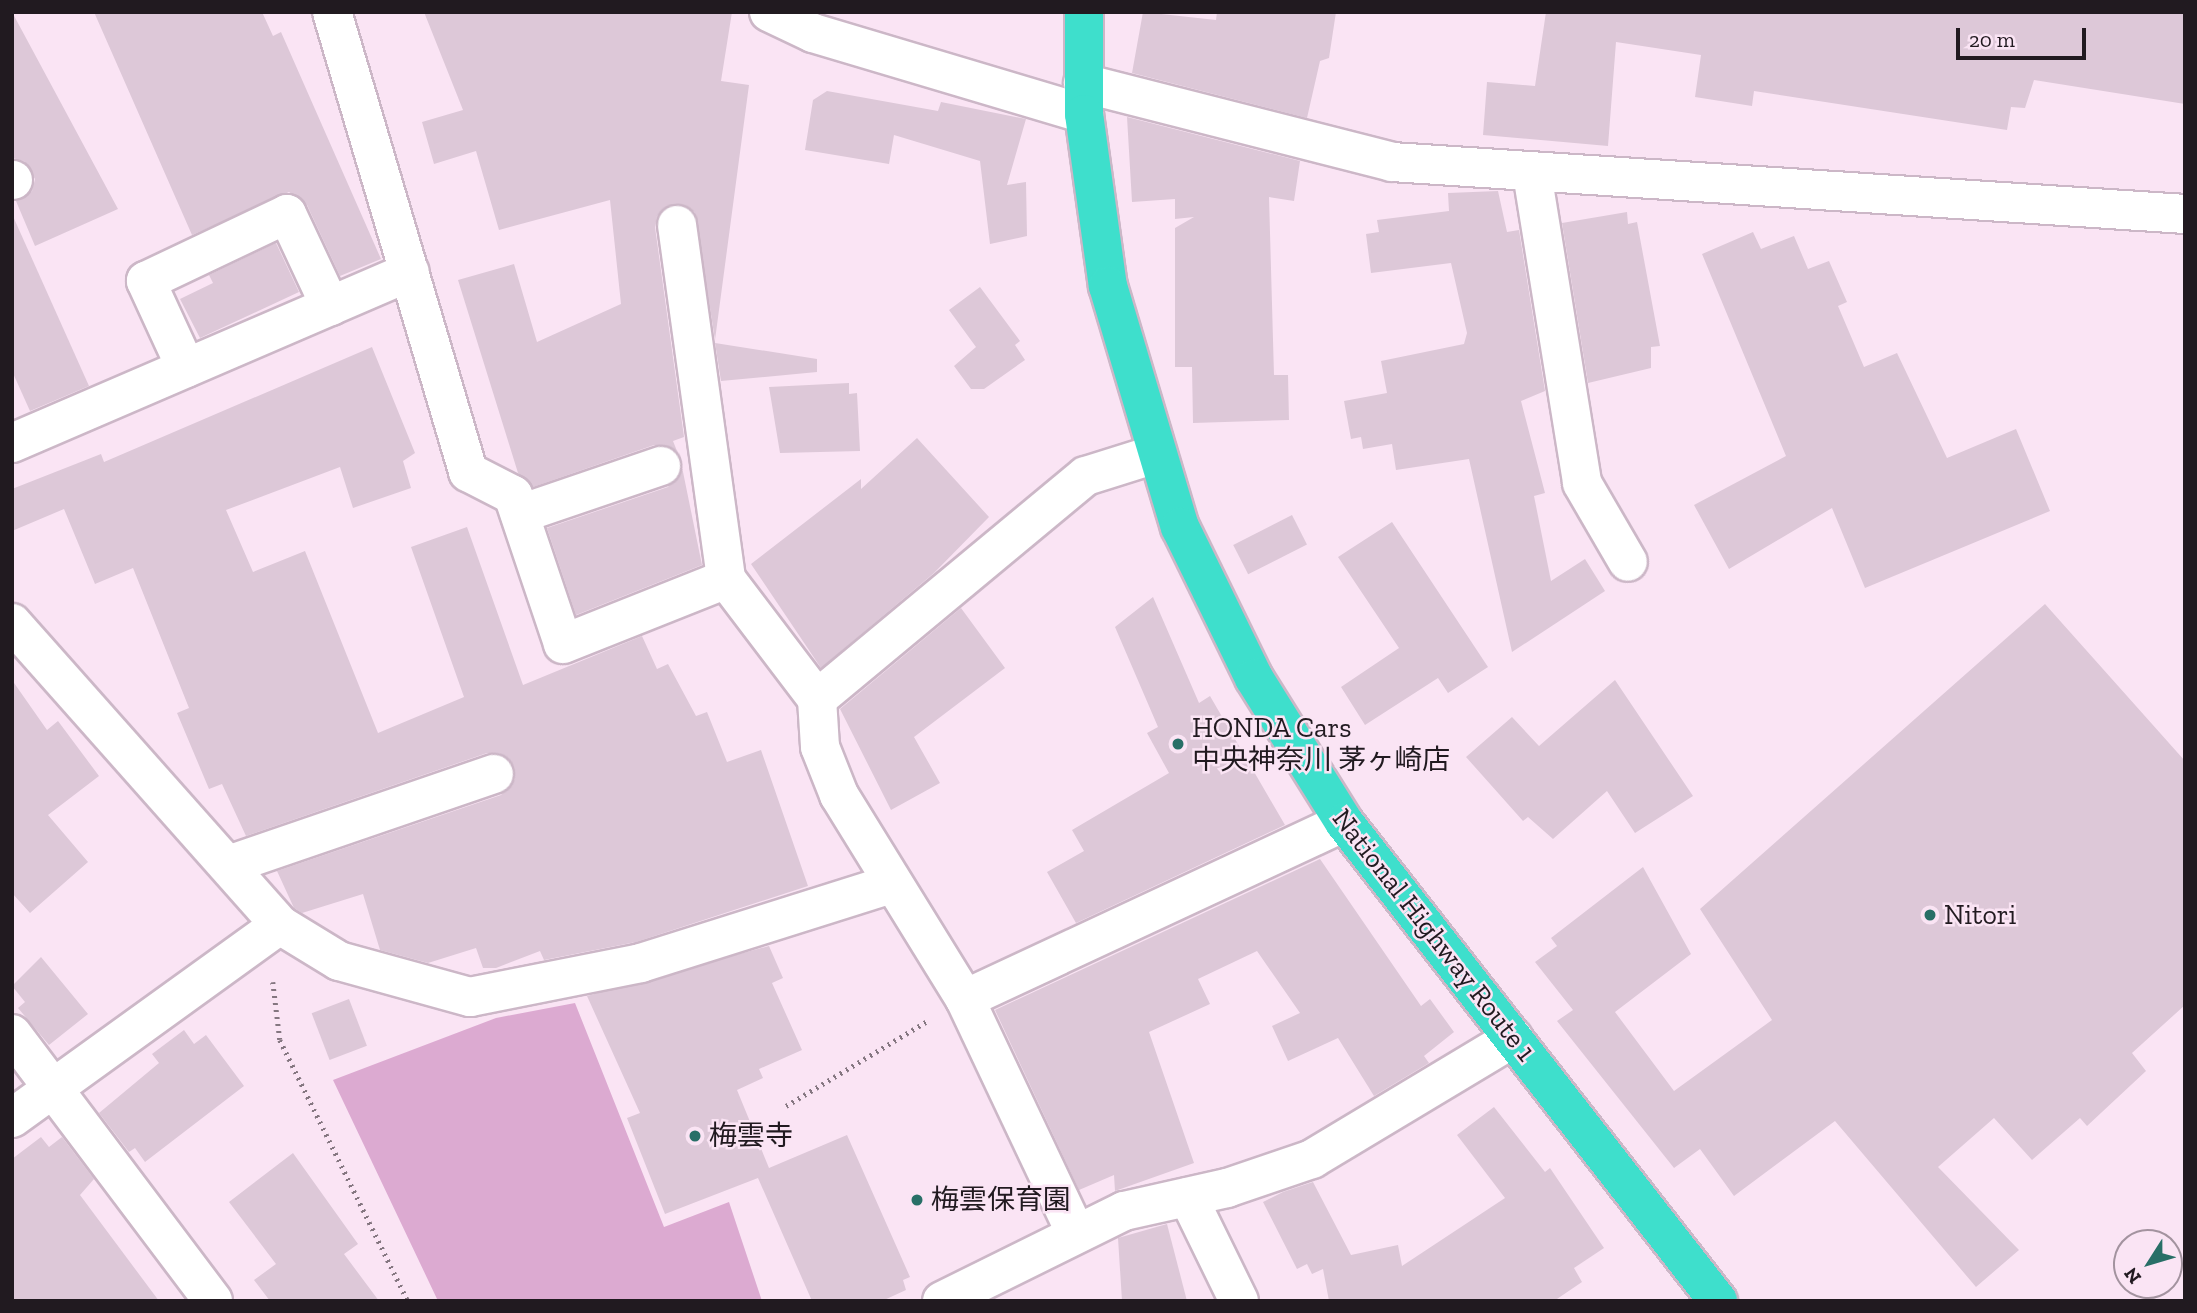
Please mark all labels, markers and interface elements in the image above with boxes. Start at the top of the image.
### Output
scale bar [1959,14,2088,58]
text: 20 m [1969,27,2015,52]
place label: HONDA Cars 中央神奈川 茅ヶ崎店 [1192,711,1450,777]
marker: HONDA Cars 中央神奈川 茅ヶ崎店 [1170,736,1186,752]
street label: National Highway Route 1 [1325,802,1543,1068]
place label: Nitori [1944,898,2016,932]
marker: Nitori [1922,907,1938,923]
place label: 梅雲寺 [709,1119,793,1153]
marker: 梅雲寺 [687,1128,703,1144]
place label: 梅雲保育園 [931,1183,1071,1217]
marker: 梅雲保育園 [909,1192,925,1208]
north arrow [2113,1229,2183,1299]
text: N [2119,1263,2146,1288]

